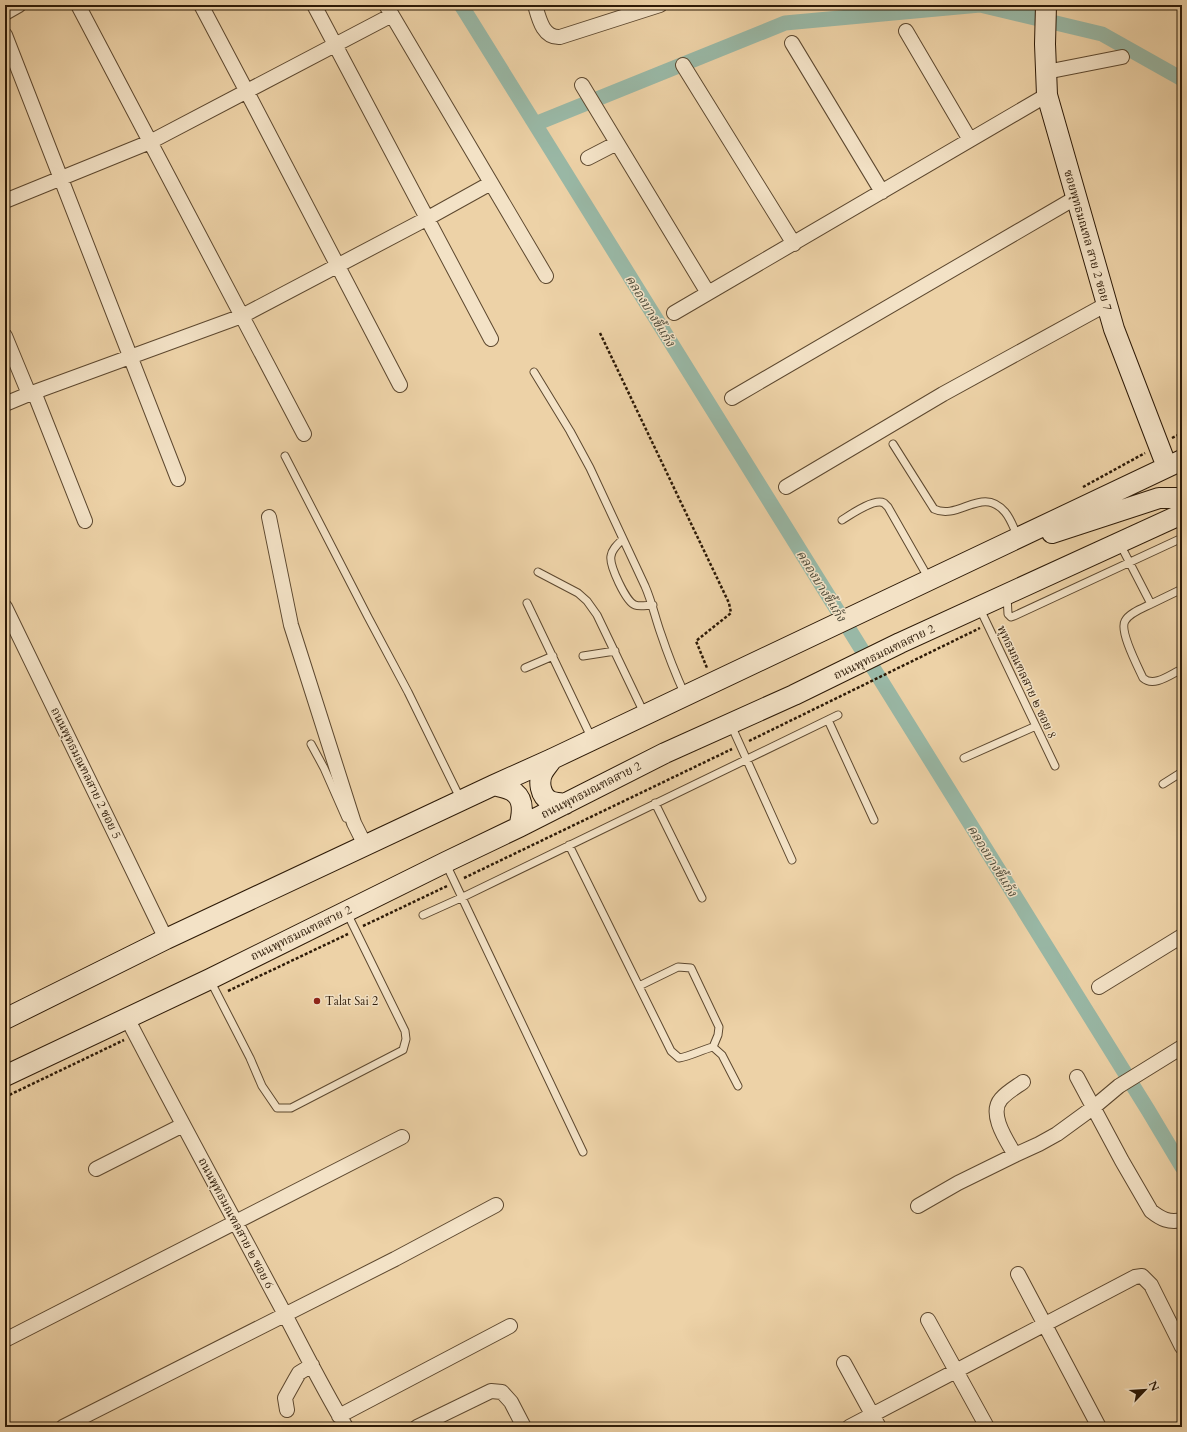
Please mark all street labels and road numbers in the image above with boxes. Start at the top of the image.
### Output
street label: ซอยพุทธมณฑล สาย 2 ซอย 7 [1060,168,1116,312]
street label: ถนนพุทธมณฑลสาย 2 [831,621,937,683]
street label: พุทธมณฑลสาย ๒ ซอย 8 [994,623,1060,741]
street label: ถนนพุทธมณฑลสาย 2 ซอย 5 [47,705,125,841]
street label: ถนนพุทธมณฑลสาย 2 [538,758,644,822]
street label: ถนนพุทธมณฑลสาย 2 [248,902,354,964]
street label: ถนนพุทธมณฑลสาย ๒ ซอย 6 [195,1155,277,1291]

